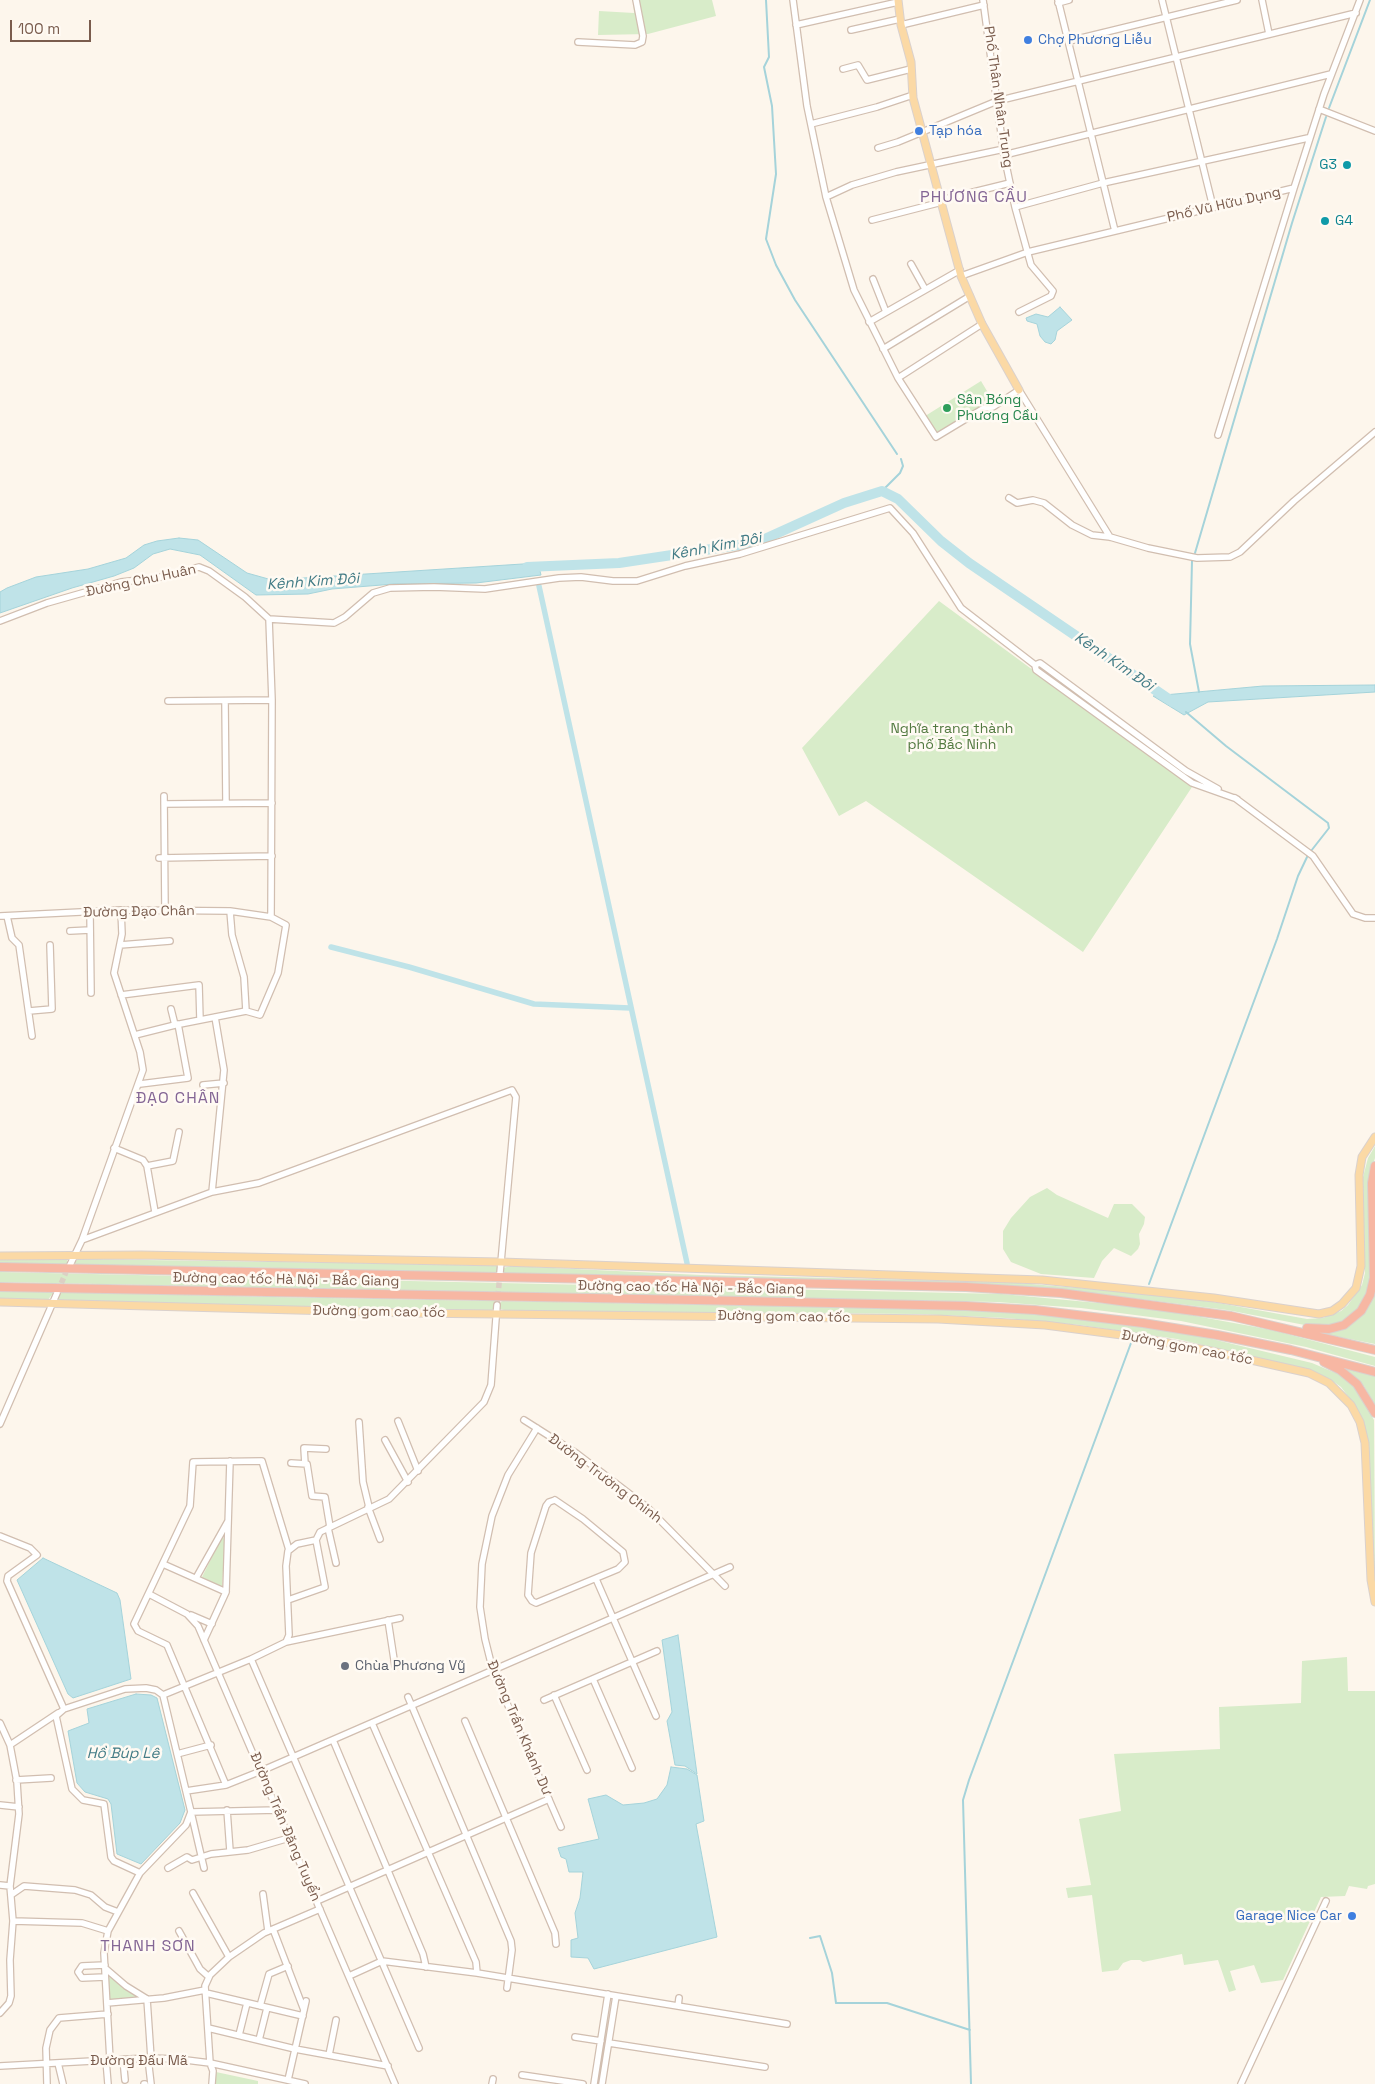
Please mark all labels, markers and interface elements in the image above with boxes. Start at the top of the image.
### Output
scale bar [12,10,94,42]
text: 100 m [18,19,60,38]
street label: Phố Thân Nhân Trung [980,25,1016,169]
place label: Chợ Phương Liễu [1038,32,1152,48]
marker: Chợ Phương Liễu [1022,34,1034,46]
place label: Tạp hóa [929,123,982,139]
marker: Tạp hóa [913,125,925,137]
place label: G3 [1319,157,1337,173]
marker: G3 [1341,159,1353,171]
street label: Phố Vũ Hữu Dụng [1166,184,1282,226]
district label: PHƯƠNG CẦU [919,188,1029,208]
place label: G4 [1335,213,1353,229]
marker: G4 [1319,215,1331,227]
place label: Sân Bóng Phương Cầu [957,392,1038,424]
marker: Sân Bóng Phương Cầu [941,402,953,414]
water label: Kênh Kim Đôi [669,529,763,565]
street label: Đường Chu Huân [84,561,198,601]
water label: Kênh Kim Đôi [266,570,360,594]
water label: Kênh Kim Đôi [1071,629,1157,695]
park label: Nghĩa trang thành phố Bắc Ninh [891,721,1013,754]
street label: Đường Đạo Chân [83,903,195,921]
district label: ĐẠO CHÂN [135,1089,221,1109]
street label: Đường cao tốc Hà Nội - Bắc Giang [173,1270,399,1290]
street label: Đường cao tốc Hà Nội - Bắc Giang [578,1278,804,1298]
street label: Đường gom cao tốc [312,1302,446,1322]
street label: Đường gom cao tốc [717,1307,851,1327]
street label: Đường gom cao tốc [1120,1327,1254,1369]
street label: Đường Trường Chinh [545,1431,665,1527]
place label: Chùa Phương Vỹ [355,1658,466,1674]
street label: Đường Trần Khánh Dư [483,1658,555,1798]
marker: Chùa Phương Vỹ [339,1660,351,1672]
water label: Hồ Búp Lê [87,1745,159,1763]
street label: Đường Trần Đăng Tuyển [246,1750,324,1904]
place label: Garage Nice Car [1236,1908,1342,1924]
marker: Garage Nice Car [1346,1910,1358,1922]
district label: THANH SƠN [99,1937,197,1957]
street label: Đường Đấu Mã [90,2053,188,2069]

